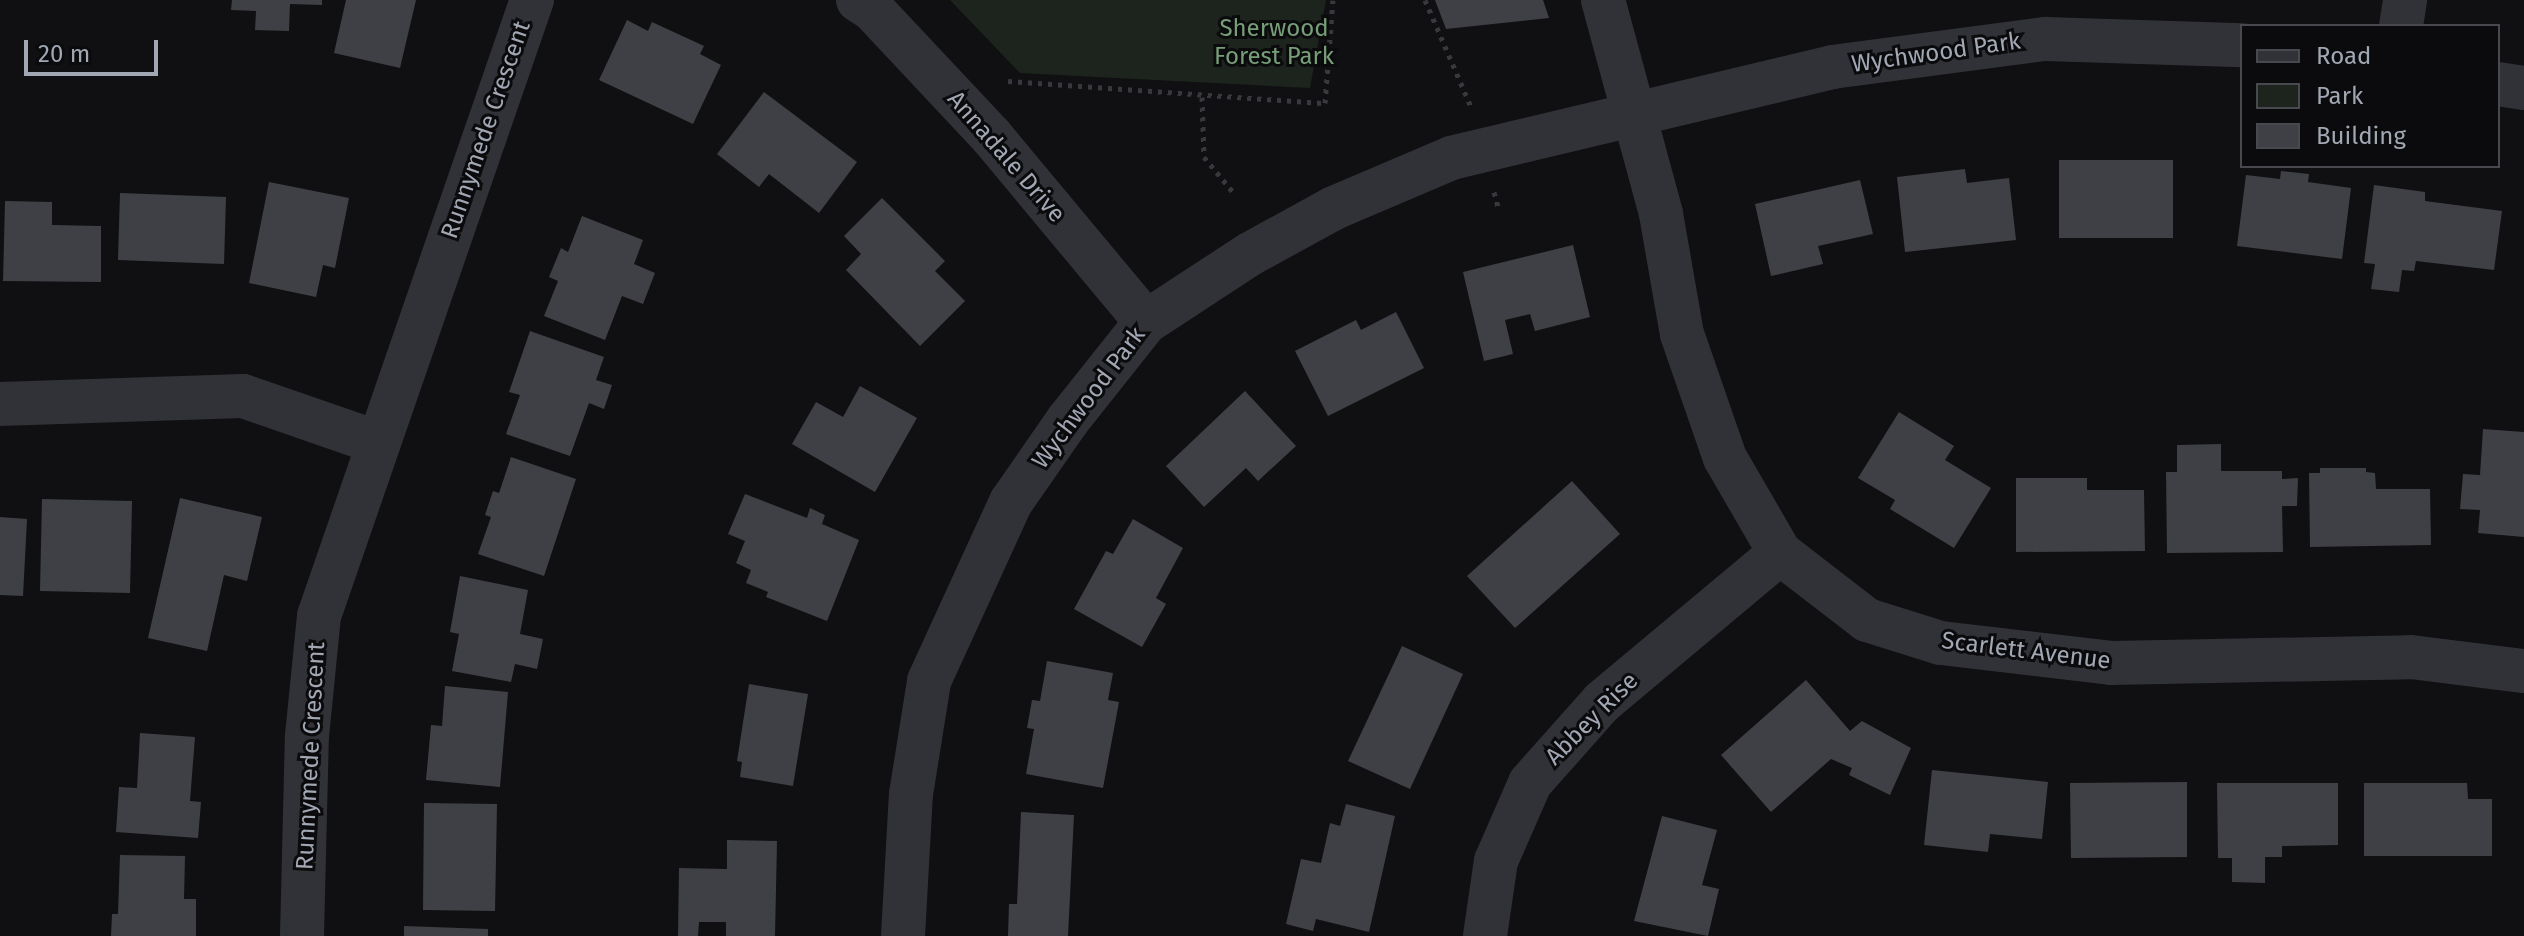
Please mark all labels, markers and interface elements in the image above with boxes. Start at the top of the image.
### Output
park label: Sherwood Forest Park [1214,15,1334,71]
street label: Runnymede Crescent [435,17,537,243]
scale bar [28,24,162,74]
legend [2240,24,2500,168]
street label: Wychwood Park [1850,27,2022,79]
text: 20 m [38,40,90,68]
text: Road [2316,42,2371,70]
text: Park [2316,82,2363,110]
street label: Annadale Drive [941,85,1071,229]
text: Building [2316,122,2406,150]
street label: Wychwood Park [1026,321,1152,475]
street label: Scarlett Avenue [1940,626,2112,676]
street label: Runnymede Crescent [291,641,331,871]
street label: Abbey Rise [1540,667,1644,771]

